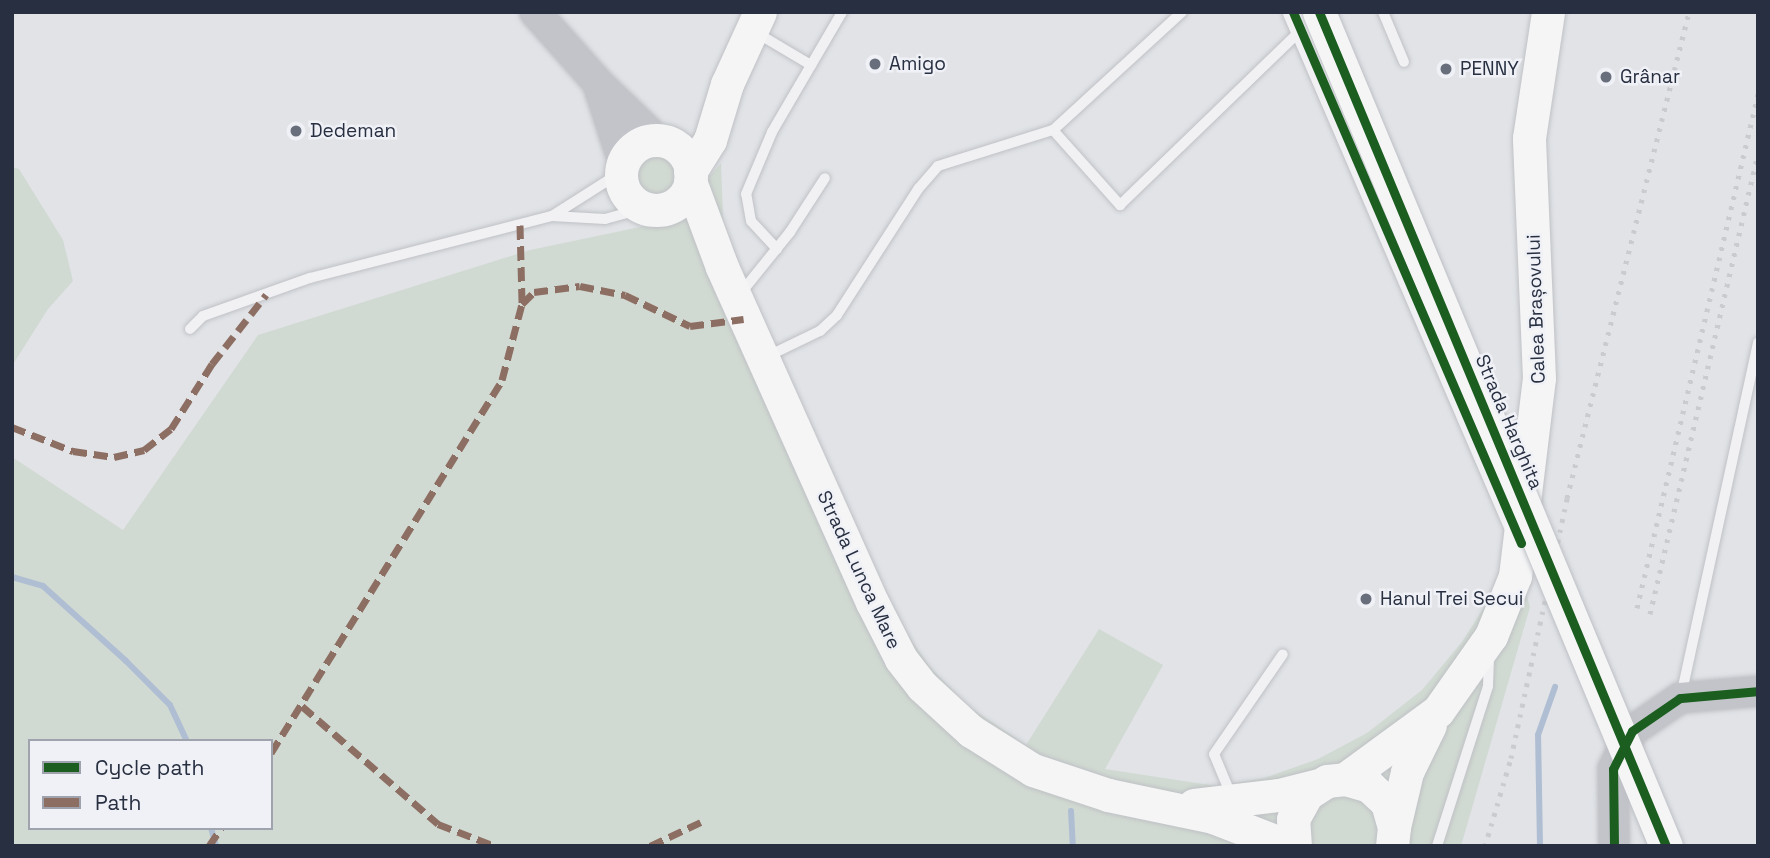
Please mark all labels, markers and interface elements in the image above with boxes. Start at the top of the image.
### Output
place label: Amigo [889,53,946,75]
marker: Amigo [867,56,883,72]
place label: PENNY [1460,58,1519,80]
marker: PENNY [1438,61,1454,77]
place label: Grânar [1620,66,1680,88]
marker: Grânar [1598,69,1614,85]
place label: Dedeman [310,120,396,142]
marker: Dedeman [288,123,304,139]
street label: Calea Brașovului [1522,234,1550,384]
street label: Strada Harghita [1470,351,1548,493]
street label: Strada Lunca Mare [812,487,906,653]
place label: Hanul Trei Secui [1380,588,1524,610]
marker: Hanul Trei Secui [1358,591,1374,607]
legend [28,739,273,830]
text: Cycle path [95,754,204,781]
text: Path [95,789,141,816]

